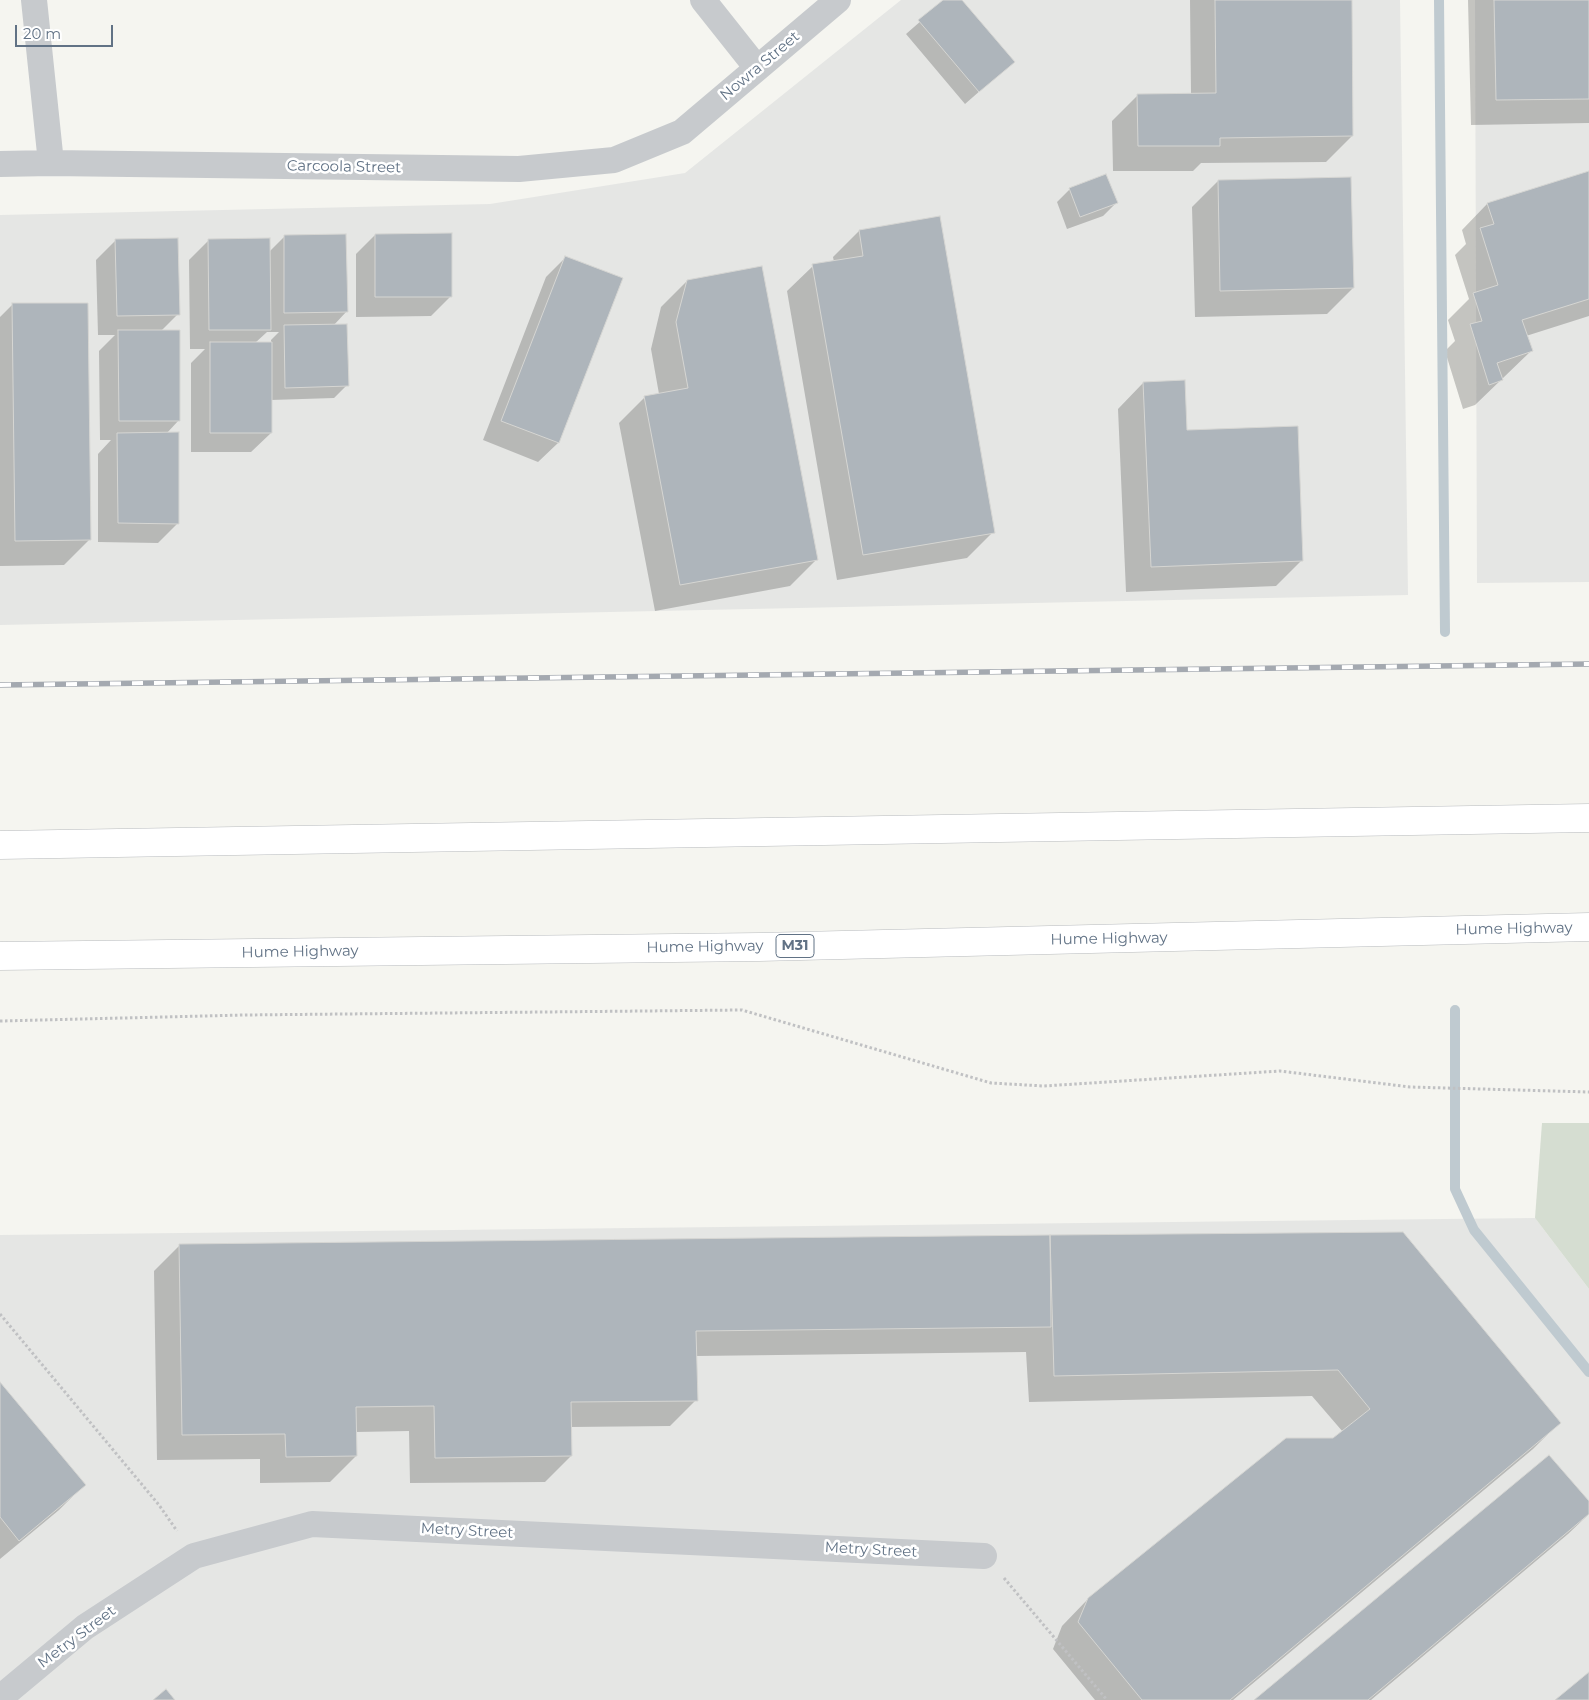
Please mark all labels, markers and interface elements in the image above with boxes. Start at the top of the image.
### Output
scale bar [18,15,115,47]
text: 20 m [23,24,61,43]
street label: Nowra Street [717,28,803,104]
street label: Carcoola Street [287,157,401,177]
street label: Hume Highway [1455,919,1573,939]
street label: Hume Highway [1050,929,1168,949]
road number: M31 [776,934,814,958]
street label: Hume Highway [646,937,764,957]
street label: Hume Highway [241,942,359,962]
street label: Metry Street [420,1520,514,1542]
street label: Metry Street [824,1539,918,1561]
street label: Metry Street [35,1602,119,1672]

